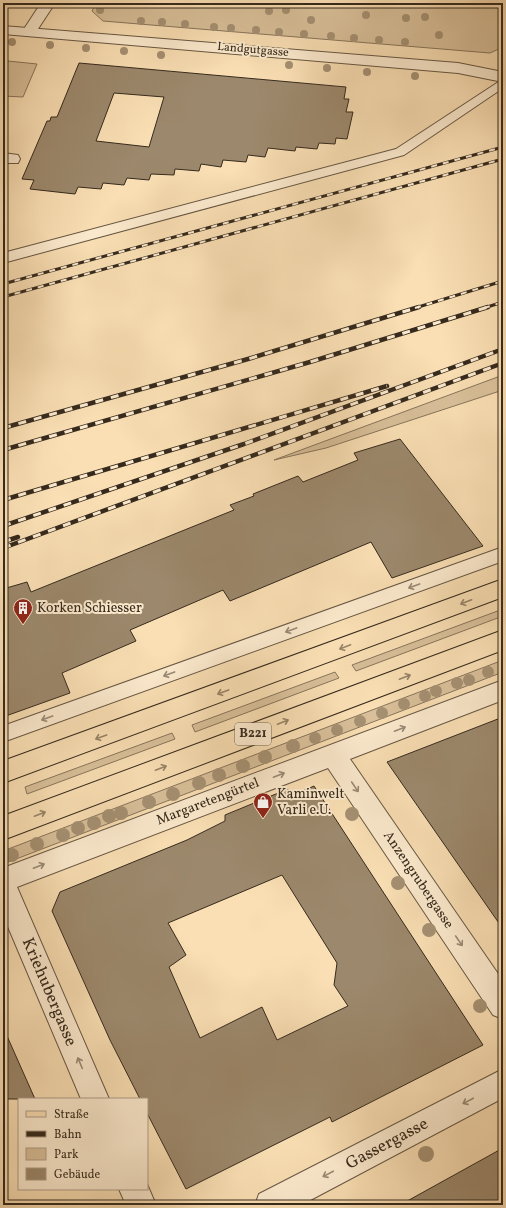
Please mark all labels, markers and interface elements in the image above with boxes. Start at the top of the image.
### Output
street label: Landgutgasse [217,39,290,61]
one-way arrow [407,583,420,590]
building icon: Korken Schiesser [12,597,34,625]
one-way arrow [461,598,473,606]
place label: Korken Schiesser [37,599,142,618]
one-way arrow [285,627,298,634]
one-way arrow [339,644,351,652]
one-way arrow [163,671,176,678]
one-way arrow [398,672,410,680]
one-way arrow [217,689,229,697]
one-way arrow [41,715,53,723]
one-way arrow [276,718,288,726]
road number: B221 [235,723,271,745]
one-way arrow [394,724,406,732]
one-way arrow [95,733,107,741]
one-way arrow [155,764,167,772]
one-way arrow [272,771,284,779]
street label: Margaretengürtel [154,774,262,830]
one-way arrow [351,781,359,792]
place label: Kaminwelt Varli e.U. [277,785,344,820]
shop icon: Kaminwelt Varli e.U. [252,791,274,819]
one-way arrow [33,810,46,817]
street label: Anzengrubergasse [378,827,458,933]
one-way arrow [33,862,45,870]
street label: Kriehubergasse [16,934,82,1050]
one-way arrow [455,935,463,946]
one-way arrow [76,1058,83,1070]
legend [18,1098,148,1190]
one-way arrow [463,1098,475,1105]
text: Straße [54,1107,89,1123]
street label: Gassergasse [342,1113,432,1175]
text: Bahn [54,1127,82,1143]
text: Park [54,1147,79,1163]
text: Gebäude [54,1167,101,1183]
one-way arrow [323,1171,335,1179]

